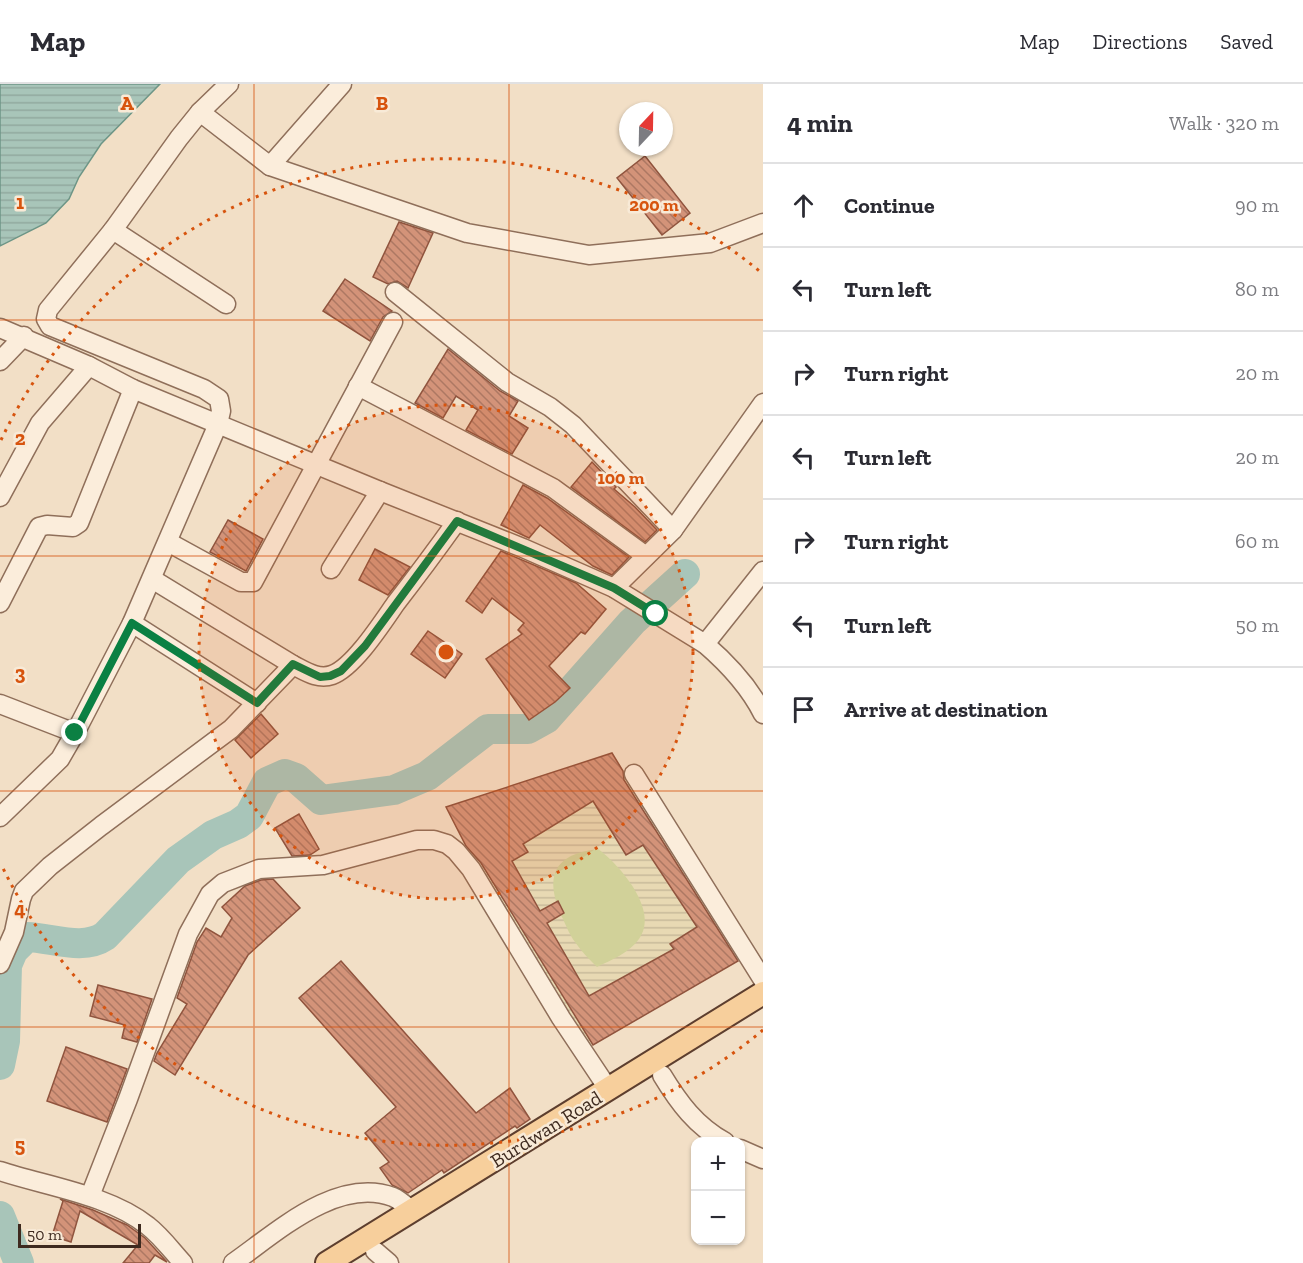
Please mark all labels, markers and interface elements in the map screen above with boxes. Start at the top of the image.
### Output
text: Map [30,25,85,58]
text: Map [1020,29,1060,54]
text: Directions [1093,29,1187,54]
text: Saved [1220,29,1273,54]
text: A [120,91,134,115]
text: B [376,91,388,115]
north arrow [619,102,673,156]
text: 4 min [787,107,853,139]
text: Walk · 320 m [1169,111,1279,135]
icon: ahead [787,189,820,222]
text: 1 [16,190,24,214]
text: Continue [844,192,935,219]
text: 90 m [1235,193,1279,217]
text: 200 m [629,194,679,216]
icon: left [787,273,820,306]
text: Turn left [844,276,931,303]
text: 80 m [1235,277,1279,301]
icon: right [787,357,820,390]
text: Turn right [844,360,948,387]
text: 20 m [1235,361,1279,385]
text: 2 [15,426,26,450]
icon: left [787,441,820,474]
text: Turn left [844,444,931,471]
text: 20 m [1235,445,1279,469]
text: 100 m [597,467,645,489]
icon: right [787,525,820,558]
text: Turn right [844,528,948,555]
text: 60 m [1235,529,1279,553]
route start [642,600,668,626]
icon: left [787,609,820,642]
text: Turn left [844,612,931,639]
text: 50 m [1235,613,1279,637]
centre of rings [436,642,456,662]
text: 3 [15,661,26,685]
icon: arrive [787,693,820,726]
text: Arrive at destination [844,696,1047,723]
route end [61,719,87,745]
text: 4 [14,897,26,921]
street label: Burdwan Road [486,1085,606,1173]
text: 5 [15,1133,25,1157]
map controls [691,1137,745,1245]
button: + [691,1137,745,1191]
button: − [691,1191,745,1245]
scale bar [18,1221,141,1248]
text: 50 m [27,1225,62,1244]

